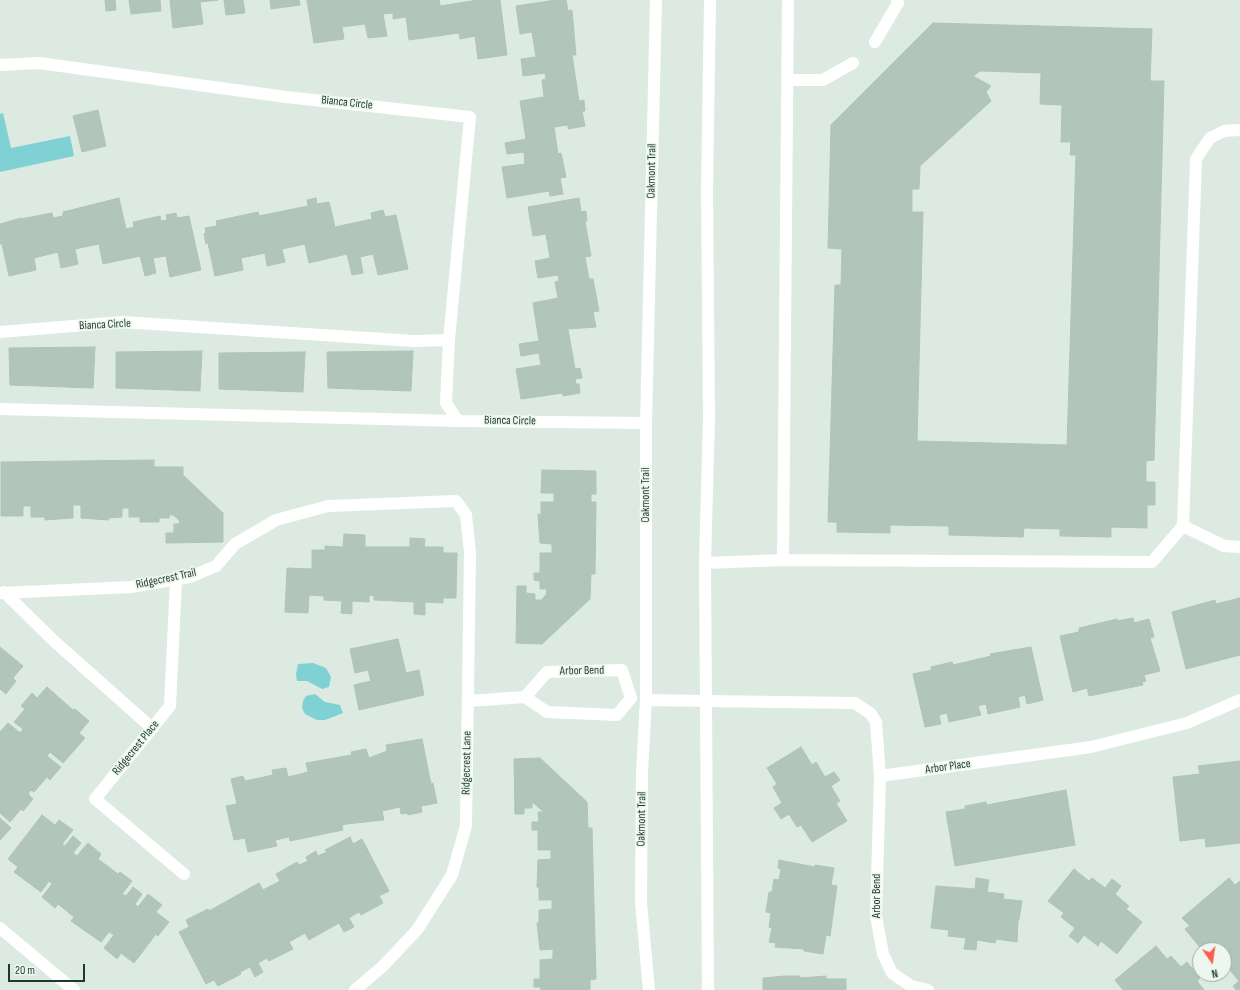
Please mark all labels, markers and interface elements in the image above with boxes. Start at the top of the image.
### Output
street label: Bianca Circle [321,93,373,113]
street label: Oakmont Trail [644,143,660,199]
street label: Bianca Circle [79,316,131,334]
street label: Bianca Circle [484,413,536,429]
street label: Oakmont Trail [639,468,653,522]
street label: Ridgecrest Trail [135,566,197,592]
street label: Arbor Bend [560,663,604,679]
street label: Ridgecrest Place [109,718,163,778]
street label: Ridgecrest Lane [459,731,475,795]
street label: Arbor Place [924,757,972,777]
street label: Oakmont Trail [634,791,650,847]
street label: Arbor Bend [870,874,884,918]
north arrow [1192,942,1232,982]
scale bar [10,956,87,982]
text: 20 m [15,963,35,978]
text: N [1210,966,1219,980]

